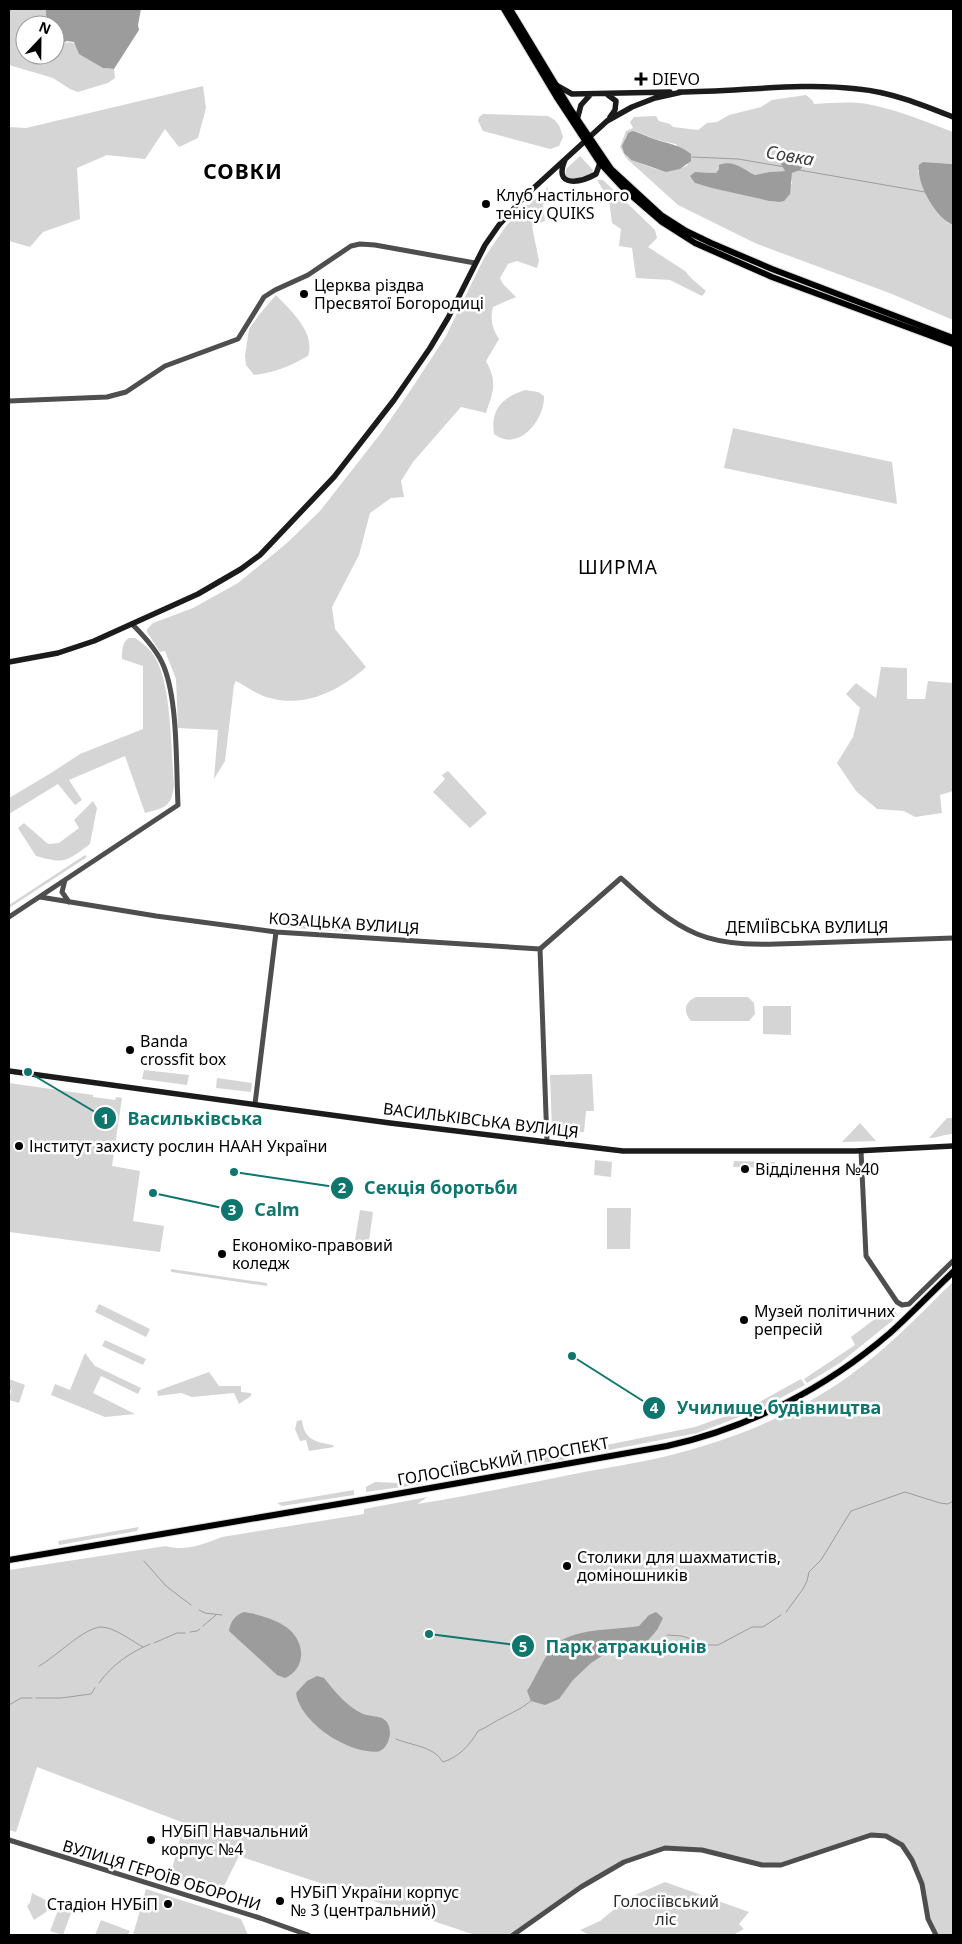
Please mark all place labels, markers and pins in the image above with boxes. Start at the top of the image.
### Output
place label: DIEVO [652,68,700,90]
marker: DIEVO [634,72,648,86]
place label: Клуб настільного тенісу QUIKS [496,184,629,224]
marker: Клуб настільного тенісу QUIKS [480,198,492,210]
place label: Церква різдва Пресвятої Богородиці [314,274,484,314]
marker: Церква різдва Пресвятої Богородиці [298,288,310,300]
place label: Banda crossfit box [140,1030,227,1070]
marker: Banda crossfit box [124,1044,136,1056]
callout: Васильківська [92,1102,272,1135]
place label: Інститут захисту рослин НААН України [29,1135,327,1157]
marker: Інститут захисту рослин НААН України [13,1140,25,1152]
place label: Відділення №40 [755,1158,879,1180]
marker: Відділення №40 [739,1163,751,1175]
callout: Секція боротьби [329,1171,528,1204]
callout: Calm [219,1193,309,1226]
place label: Економіко-правовий коледж [232,1234,393,1274]
marker: Економіко-правовий коледж [216,1248,228,1260]
place label: Музей політичних репресій [754,1300,896,1340]
marker: Музей політичних репресій [738,1314,750,1326]
callout: Училище будівництва [642,1391,891,1424]
place label: Столики для шахматистів, доміношників [577,1546,781,1586]
marker: Столики для шахматистів, доміношників [561,1560,573,1572]
callout: Парк атракціонів [510,1630,716,1663]
place label: НУБіП Навчальний корпус №4 [161,1820,309,1860]
marker: НУБіП Навчальний корпус №4 [145,1834,157,1846]
place label: НУБіП України корпус № 3 (центральний) [290,1881,459,1921]
place label: Стадіон НУБіП [47,1893,158,1915]
marker: НУБіП України корпус № 3 (центральний) [274,1895,286,1907]
marker: Стадіон НУБіП [162,1898,174,1910]

